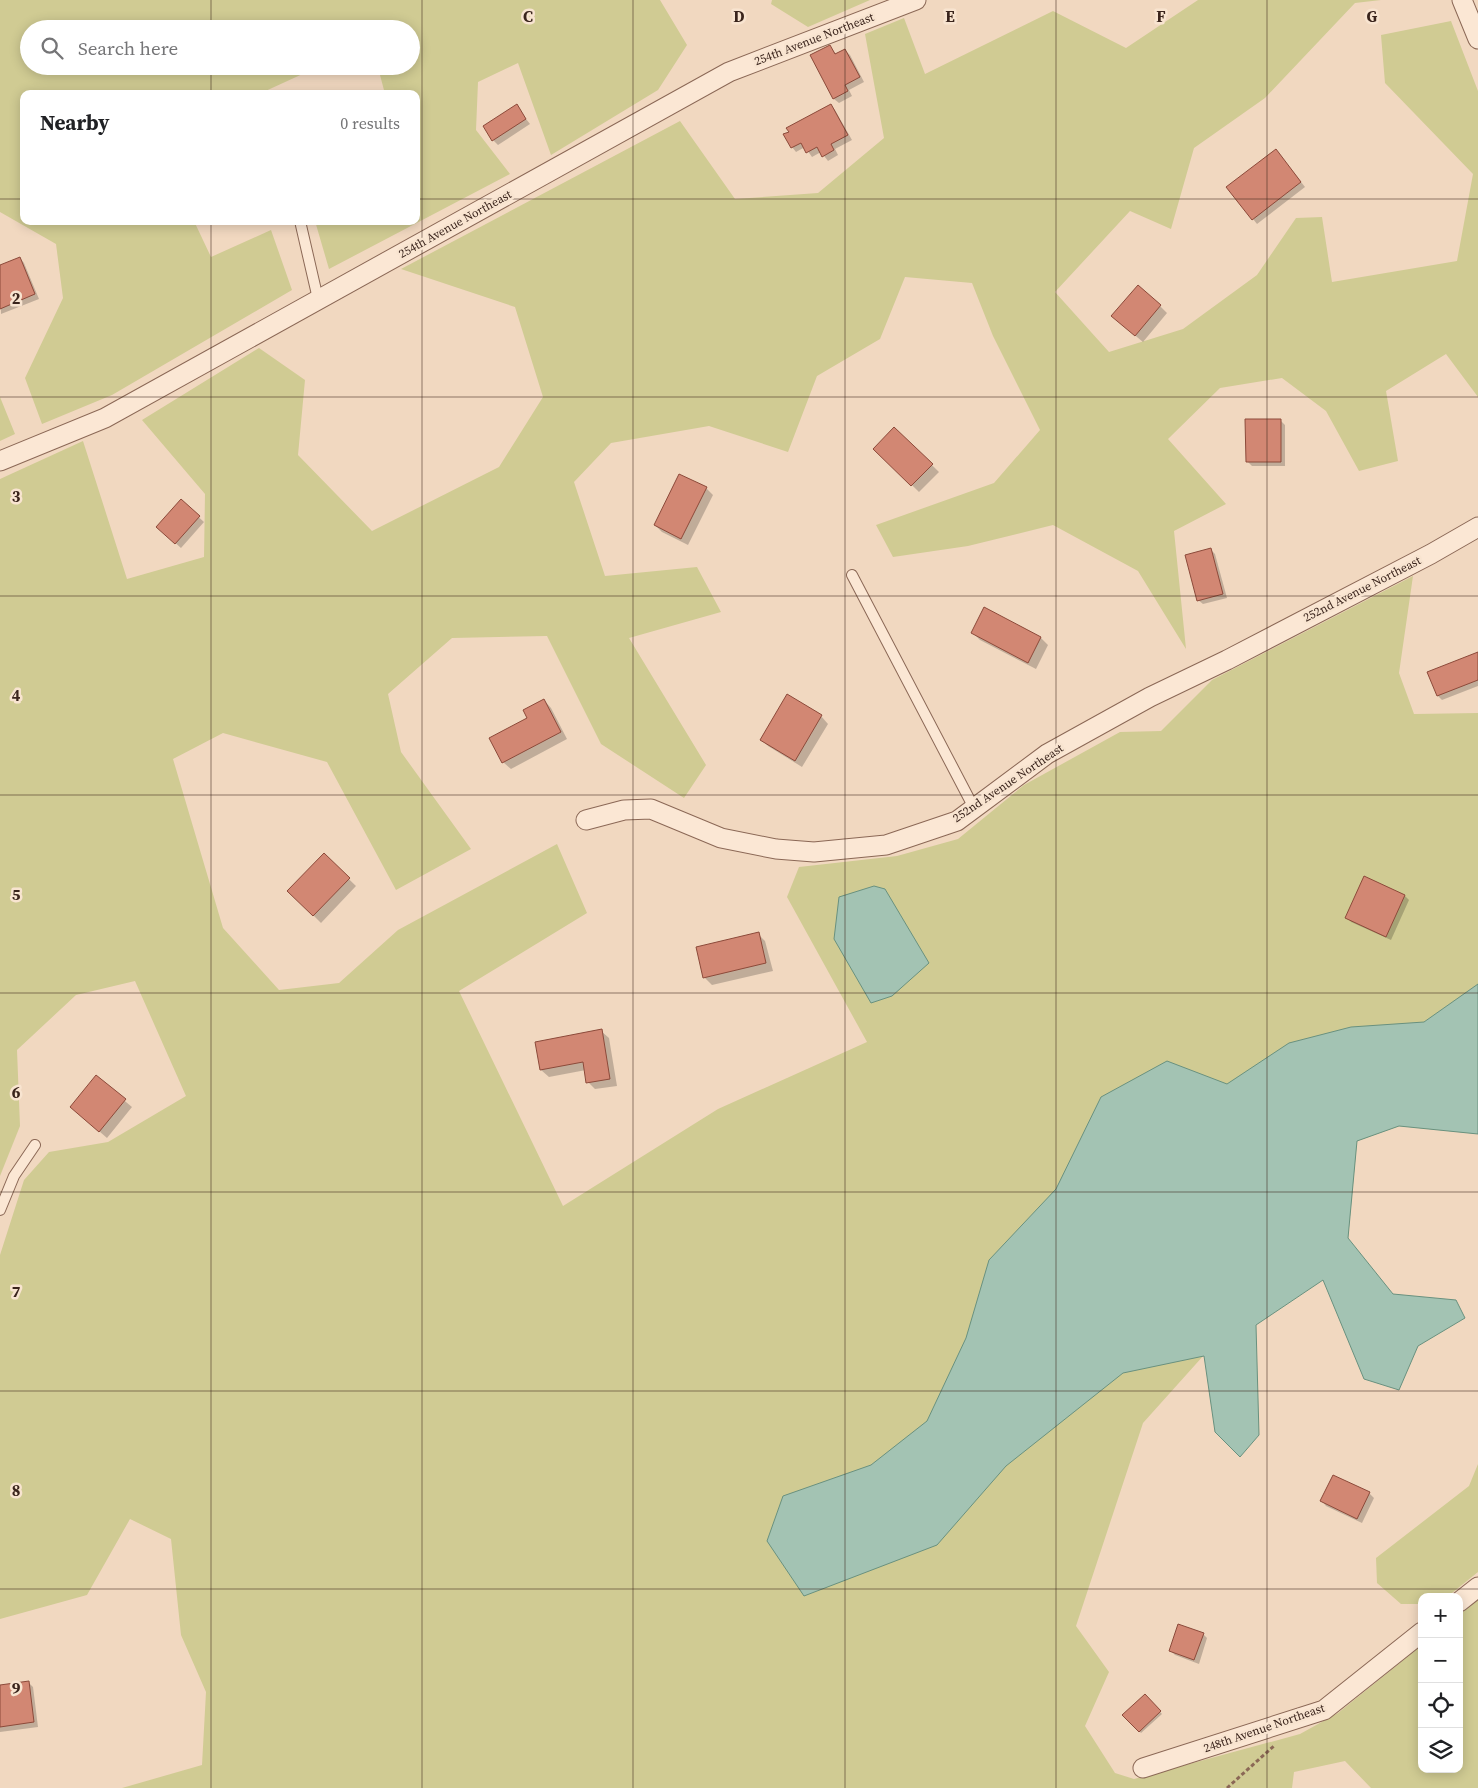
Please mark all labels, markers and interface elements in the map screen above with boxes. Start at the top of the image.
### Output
text: C [523,5,533,27]
text: D [733,5,745,27]
text: E [945,5,955,27]
text: F [1156,5,1166,27]
text: G [1367,5,1378,27]
street label: 254th Avenue Northeast [752,9,876,69]
search box [20,20,420,75]
icon: search [38,34,66,62]
text: Search here [78,35,178,61]
text: Nearby [40,108,110,137]
text: 0 results [340,112,400,134]
street label: 254th Avenue Northeast [396,186,515,262]
text: 2 [12,287,21,309]
text: 3 [12,485,21,507]
street label: 252nd Avenue Northeast [1300,552,1424,626]
text: 4 [12,684,21,706]
street label: 252nd Avenue Northeast [950,740,1066,826]
text: 5 [12,883,21,905]
text: 6 [12,1081,21,1103]
text: 7 [12,1280,21,1302]
text: 8 [12,1479,20,1501]
map controls [1418,1593,1463,1773]
button: + [1418,1593,1463,1638]
button: − [1418,1638,1463,1683]
text: 9 [12,1677,21,1699]
button: locate [1418,1683,1463,1728]
street label: 248th Avenue Northeast [1201,1700,1327,1756]
button: layers [1418,1728,1463,1773]

